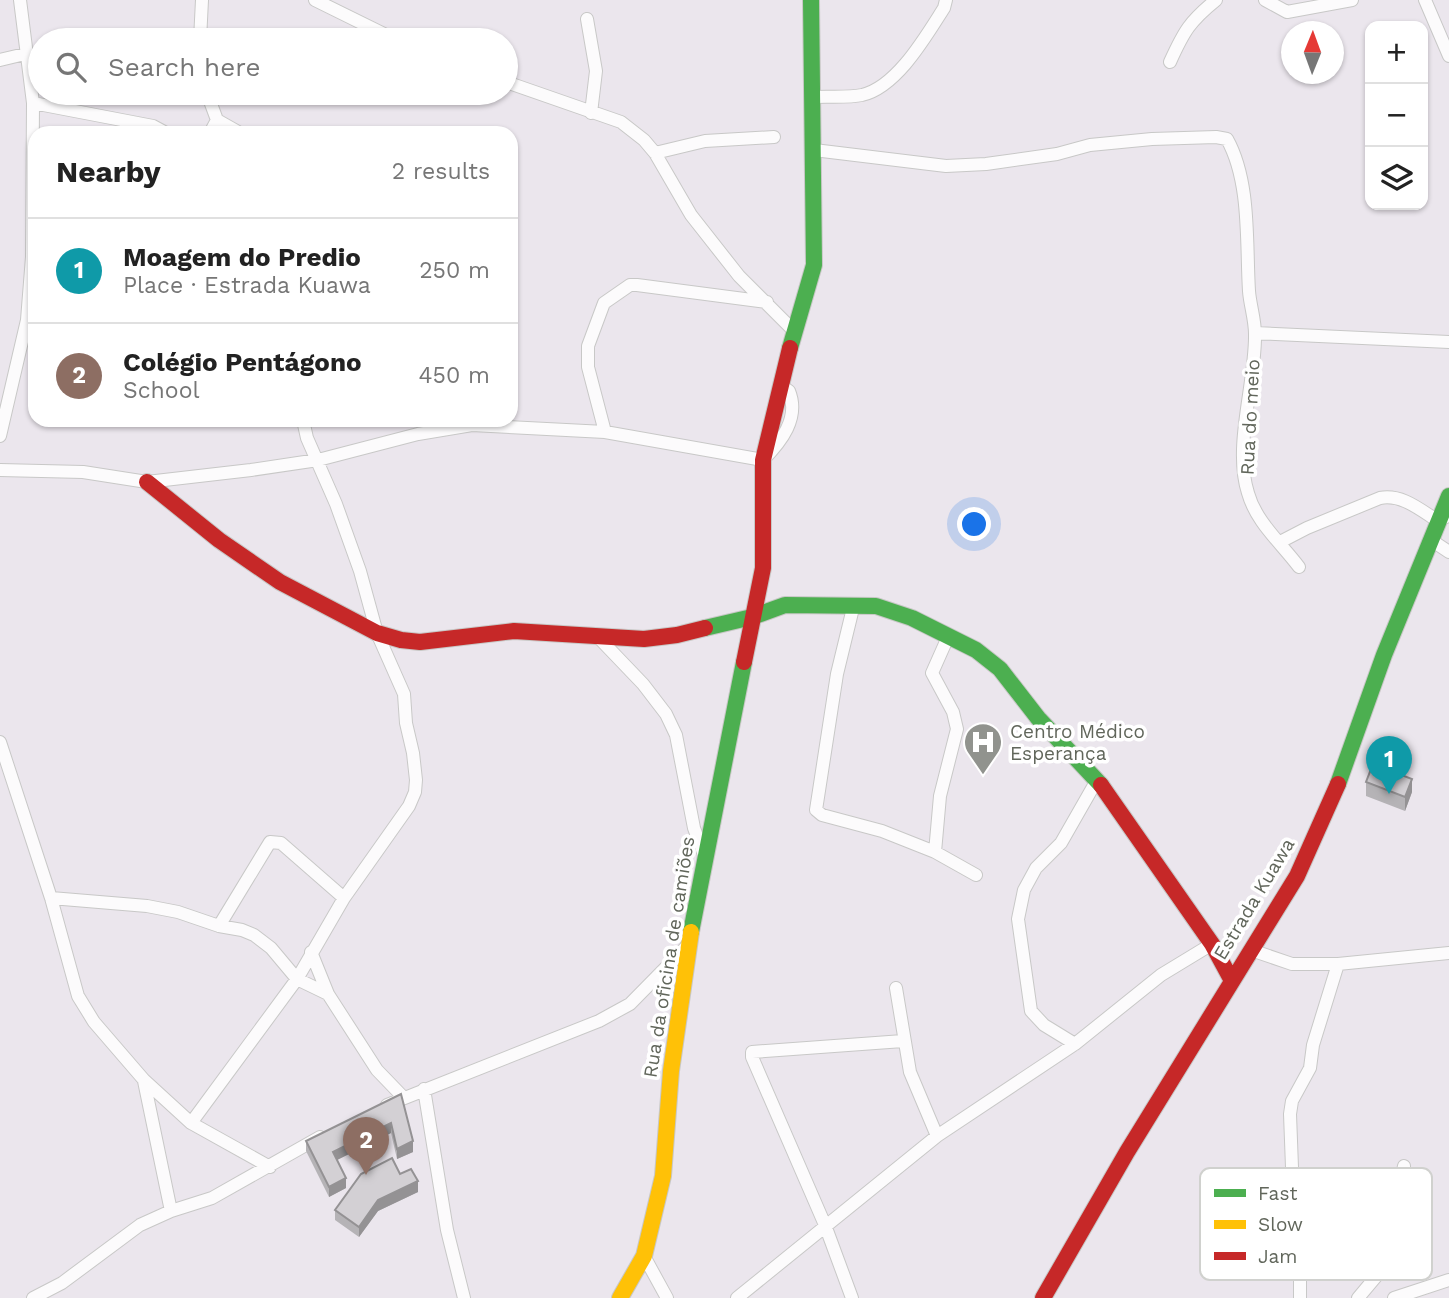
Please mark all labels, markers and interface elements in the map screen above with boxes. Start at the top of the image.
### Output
north arrow [1281,21,1344,84]
map controls [1365,21,1428,210]
button: + [1365,21,1428,84]
search box [28,28,518,105]
icon: search [52,48,90,86]
text: Search here [108,52,260,82]
button: − [1365,84,1428,147]
button: layers [1365,147,1428,210]
text: Nearby [56,154,161,189]
text: 2 results [392,158,490,185]
text: Moagem do Predio [123,242,361,272]
text: 1 [74,257,84,284]
text: 250 m [419,257,490,284]
text: Place · Estrada Kuawa [123,272,371,299]
text: Colégio Pentágono [123,347,362,377]
street label: Rua do meio [1235,358,1265,476]
text: 2 [72,362,86,389]
text: 450 m [418,362,490,389]
text: School [123,377,200,404]
your location [957,507,991,541]
place label: Centro Médico Esperança [1010,720,1145,765]
hospital icon: Centro Médico Esperança [962,721,1004,776]
pin: 1 [1366,736,1412,794]
street label: Estrada Kuawa [1209,834,1299,964]
street label: Rua da oficina de camiões [639,835,699,1079]
pin: 2 [343,1117,389,1175]
legend [1200,1168,1432,1280]
text: Fast [1258,1182,1297,1205]
text: Slow [1258,1213,1303,1236]
text: Jam [1258,1245,1297,1268]

